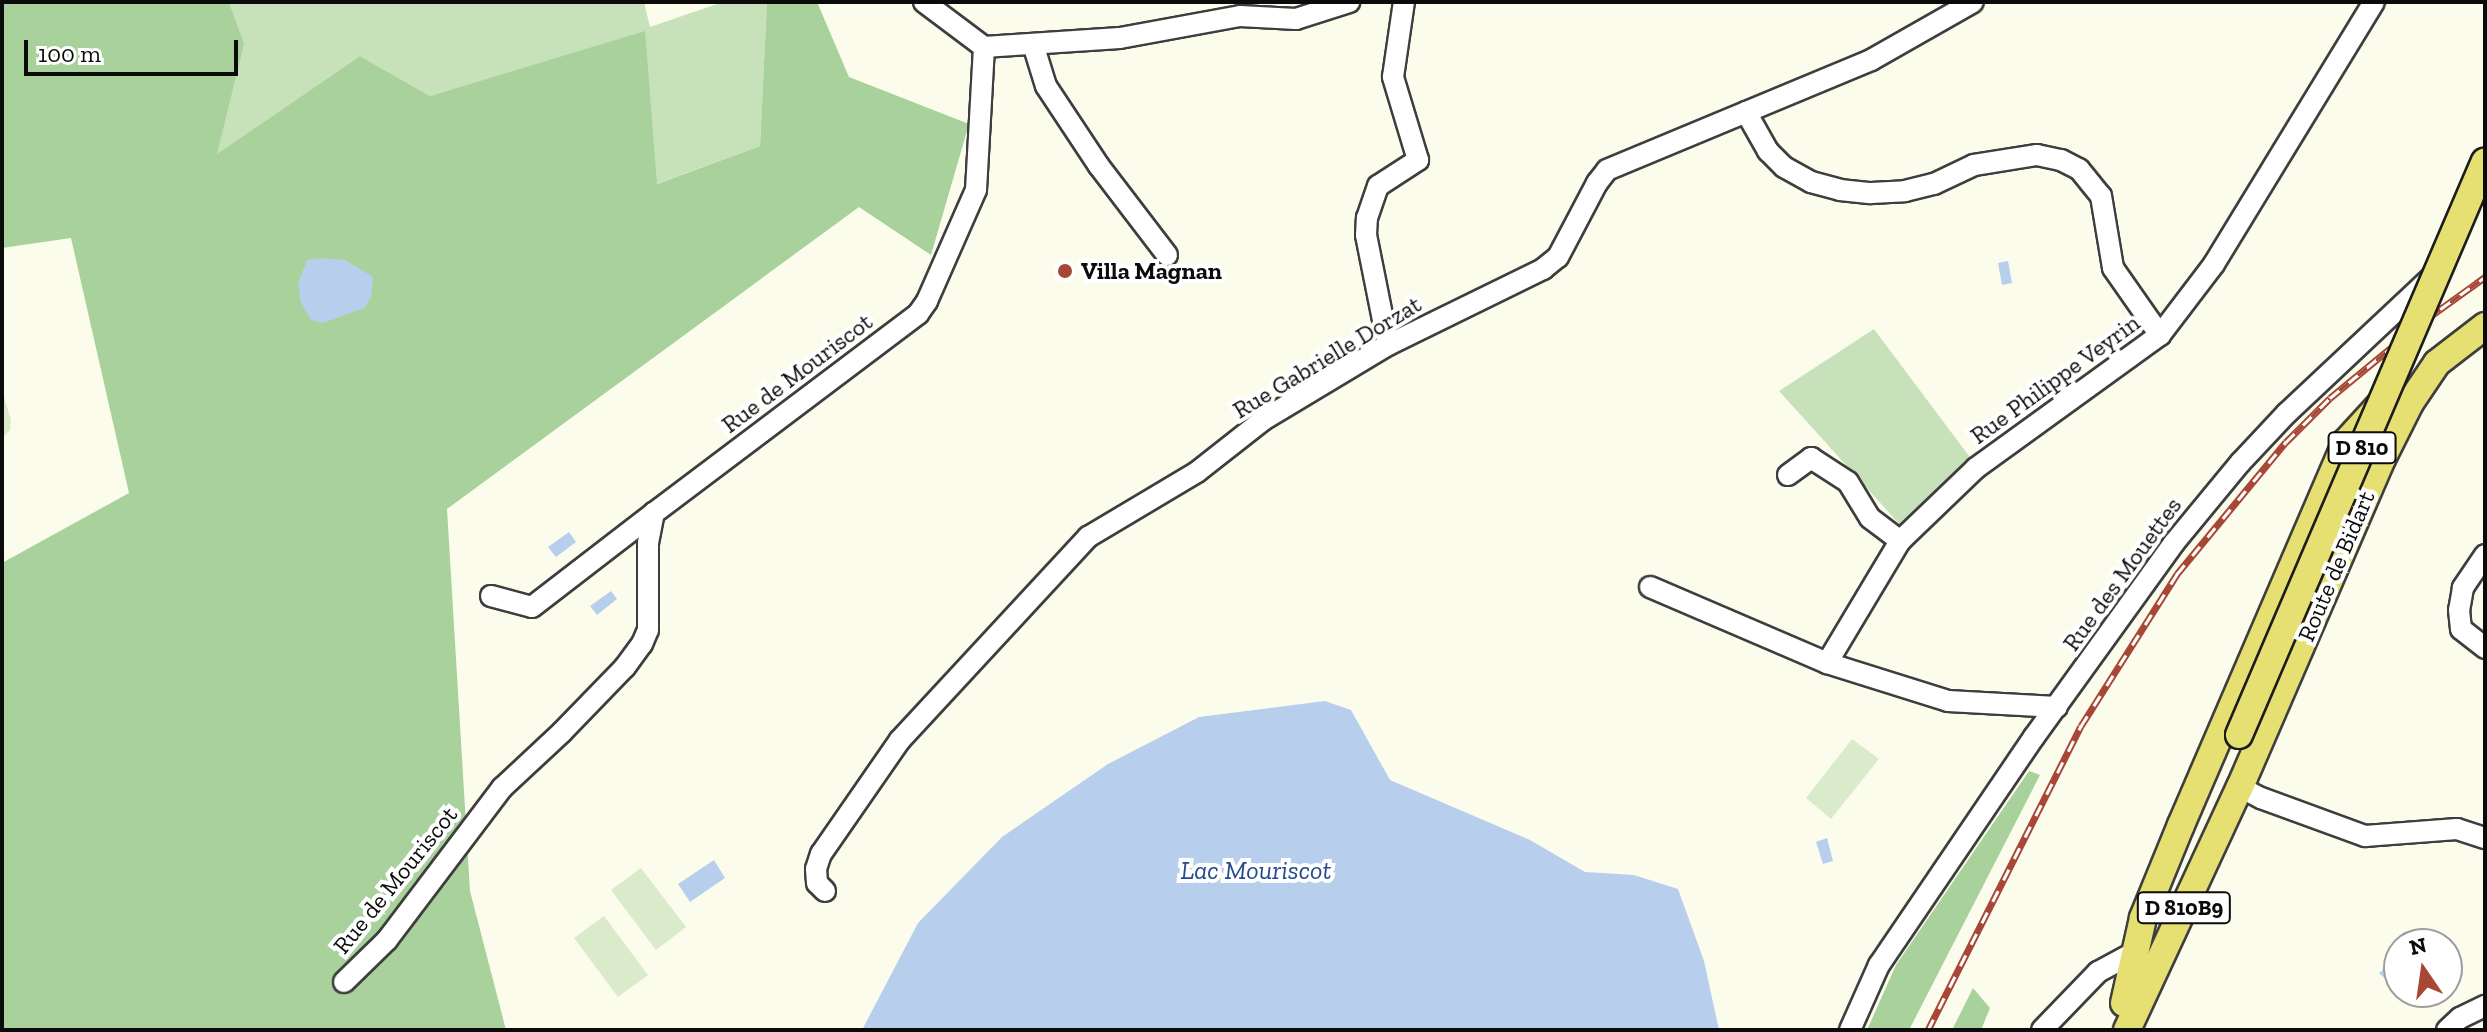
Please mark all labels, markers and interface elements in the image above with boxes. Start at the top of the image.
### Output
scale bar [28,24,242,74]
text: 100 m [38,39,101,68]
place label: Villa Magnan [1081,257,1222,285]
marker: Villa Magnan [1056,262,1074,280]
street label: Rue Gabrielle Dorzat [1228,289,1426,425]
street label: Rue de Mouriscot [716,307,878,439]
street label: Rue Philippe Veyrin [1965,308,2145,450]
road number: D 810 [2326,430,2398,466]
street label: Route de Bidart [2291,486,2381,646]
street label: Rue des Mouettes [2057,492,2187,656]
street label: Rue de Mouriscot [327,801,463,959]
water label: Lac Mouriscot [1181,855,1331,887]
road number: D 810B9 [2136,890,2232,926]
north arrow [2383,928,2463,1008]
text: N [2407,931,2429,961]

